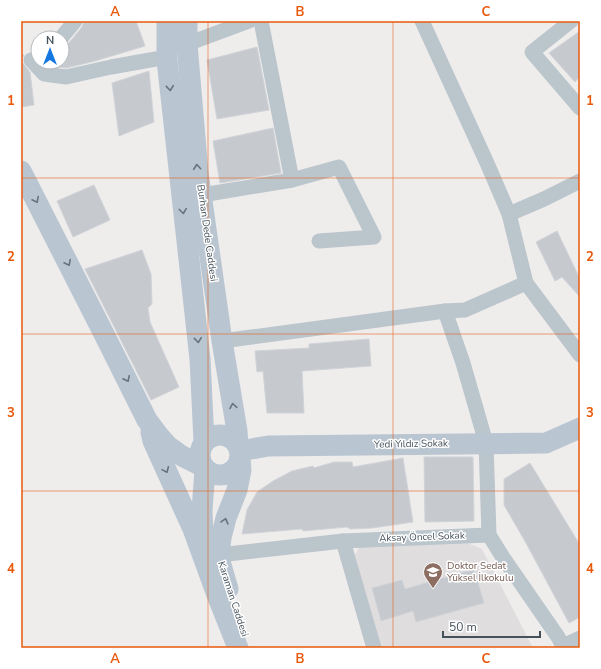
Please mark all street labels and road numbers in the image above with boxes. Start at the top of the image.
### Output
street label: Burhan Dede Caddesi [193,184,221,282]
street label: Yedi Yıldız Sokak [373,436,449,452]
street label: Aksay Öncel Sokak [379,528,466,545]
street label: Karaman Caddesi [214,560,252,638]

